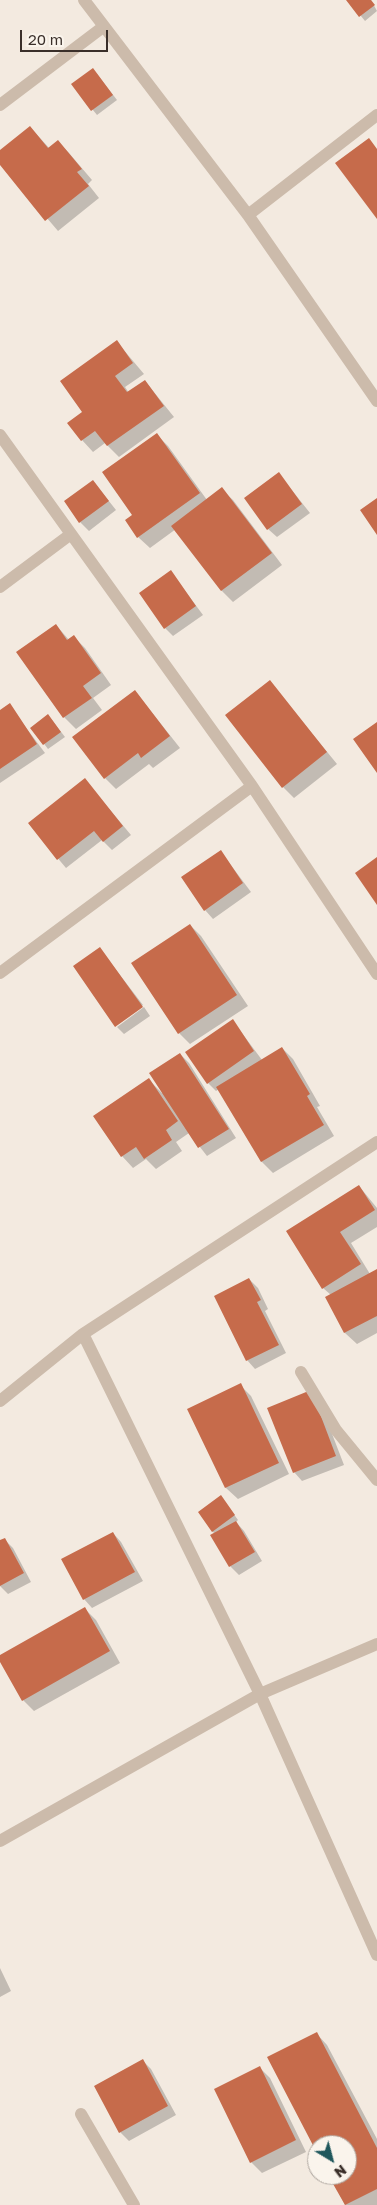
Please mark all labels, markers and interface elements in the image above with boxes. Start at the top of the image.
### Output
scale bar [22,20,110,52]
text: 20 m [28,30,63,48]
north arrow [307,2135,357,2185]
text: N [331,2162,350,2182]

